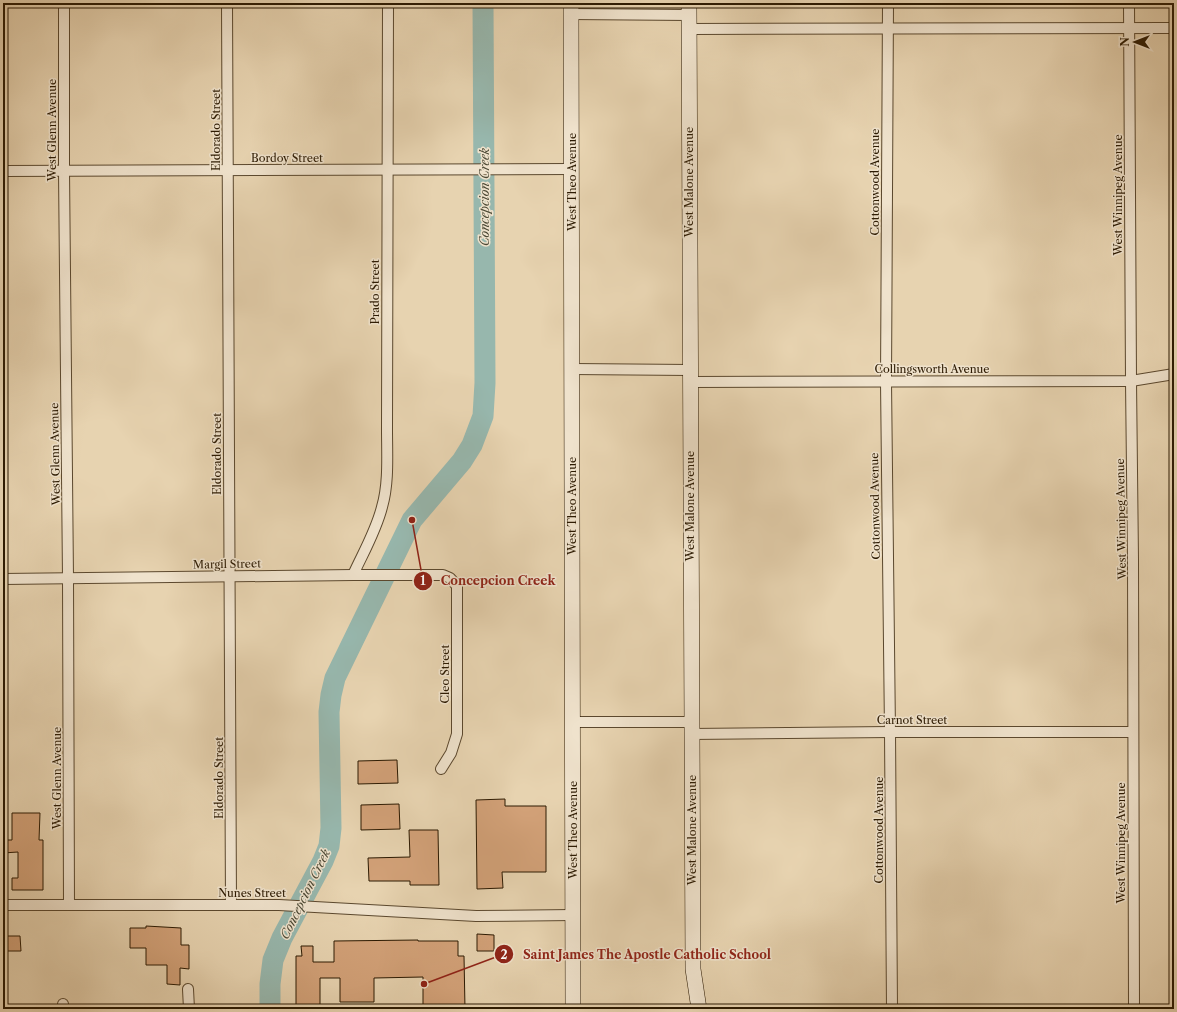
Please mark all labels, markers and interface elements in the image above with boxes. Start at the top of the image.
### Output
north arrow [1115,22,1155,62]
text: N [1118,37,1132,47]
street label: West Glenn Avenue [45,79,59,182]
street label: Eldorado Street [209,89,223,171]
street label: West Malone Avenue [682,127,696,238]
street label: Cottonwood Avenue [868,129,882,235]
street label: West Theo Avenue [565,133,579,232]
street label: West Winnipeg Avenue [1111,134,1125,257]
water label: Concepcion Creek [477,147,492,246]
street label: Bordoy Street [251,151,323,165]
street label: Prado Street [368,259,382,325]
street label: Collingsworth Avenue [874,362,990,376]
street label: West Glenn Avenue [47,403,63,506]
street label: Eldorado Street [210,413,224,495]
street label: West Malone Avenue [683,451,697,562]
street label: Cottonwood Avenue [867,452,883,560]
street label: West Theo Avenue [565,457,579,556]
street label: West Winnipeg Avenue [1113,458,1129,581]
street label: Margil Street [193,556,261,572]
callout: Concepcion Creek [413,569,563,593]
text: 1 [420,573,426,588]
text: Concepcion Creek [441,573,556,588]
street label: Cleo Street [438,645,452,703]
street label: Carnot Street [877,713,947,727]
street label: West Glenn Avenue [50,727,64,830]
street label: Eldorado Street [212,737,226,819]
street label: West Malone Avenue [685,775,699,886]
street label: Cottonwood Avenue [872,777,886,883]
street label: West Theo Avenue [566,781,580,880]
street label: West Winnipeg Avenue [1114,782,1128,905]
water label: Concepcion Creek [277,846,334,941]
street label: Nunes Street [218,886,286,900]
callout: Saint James The Apostle Catholic School [494,942,779,966]
text: 2 [500,947,508,962]
text: Saint James The Apostle Catholic School [523,947,771,962]

